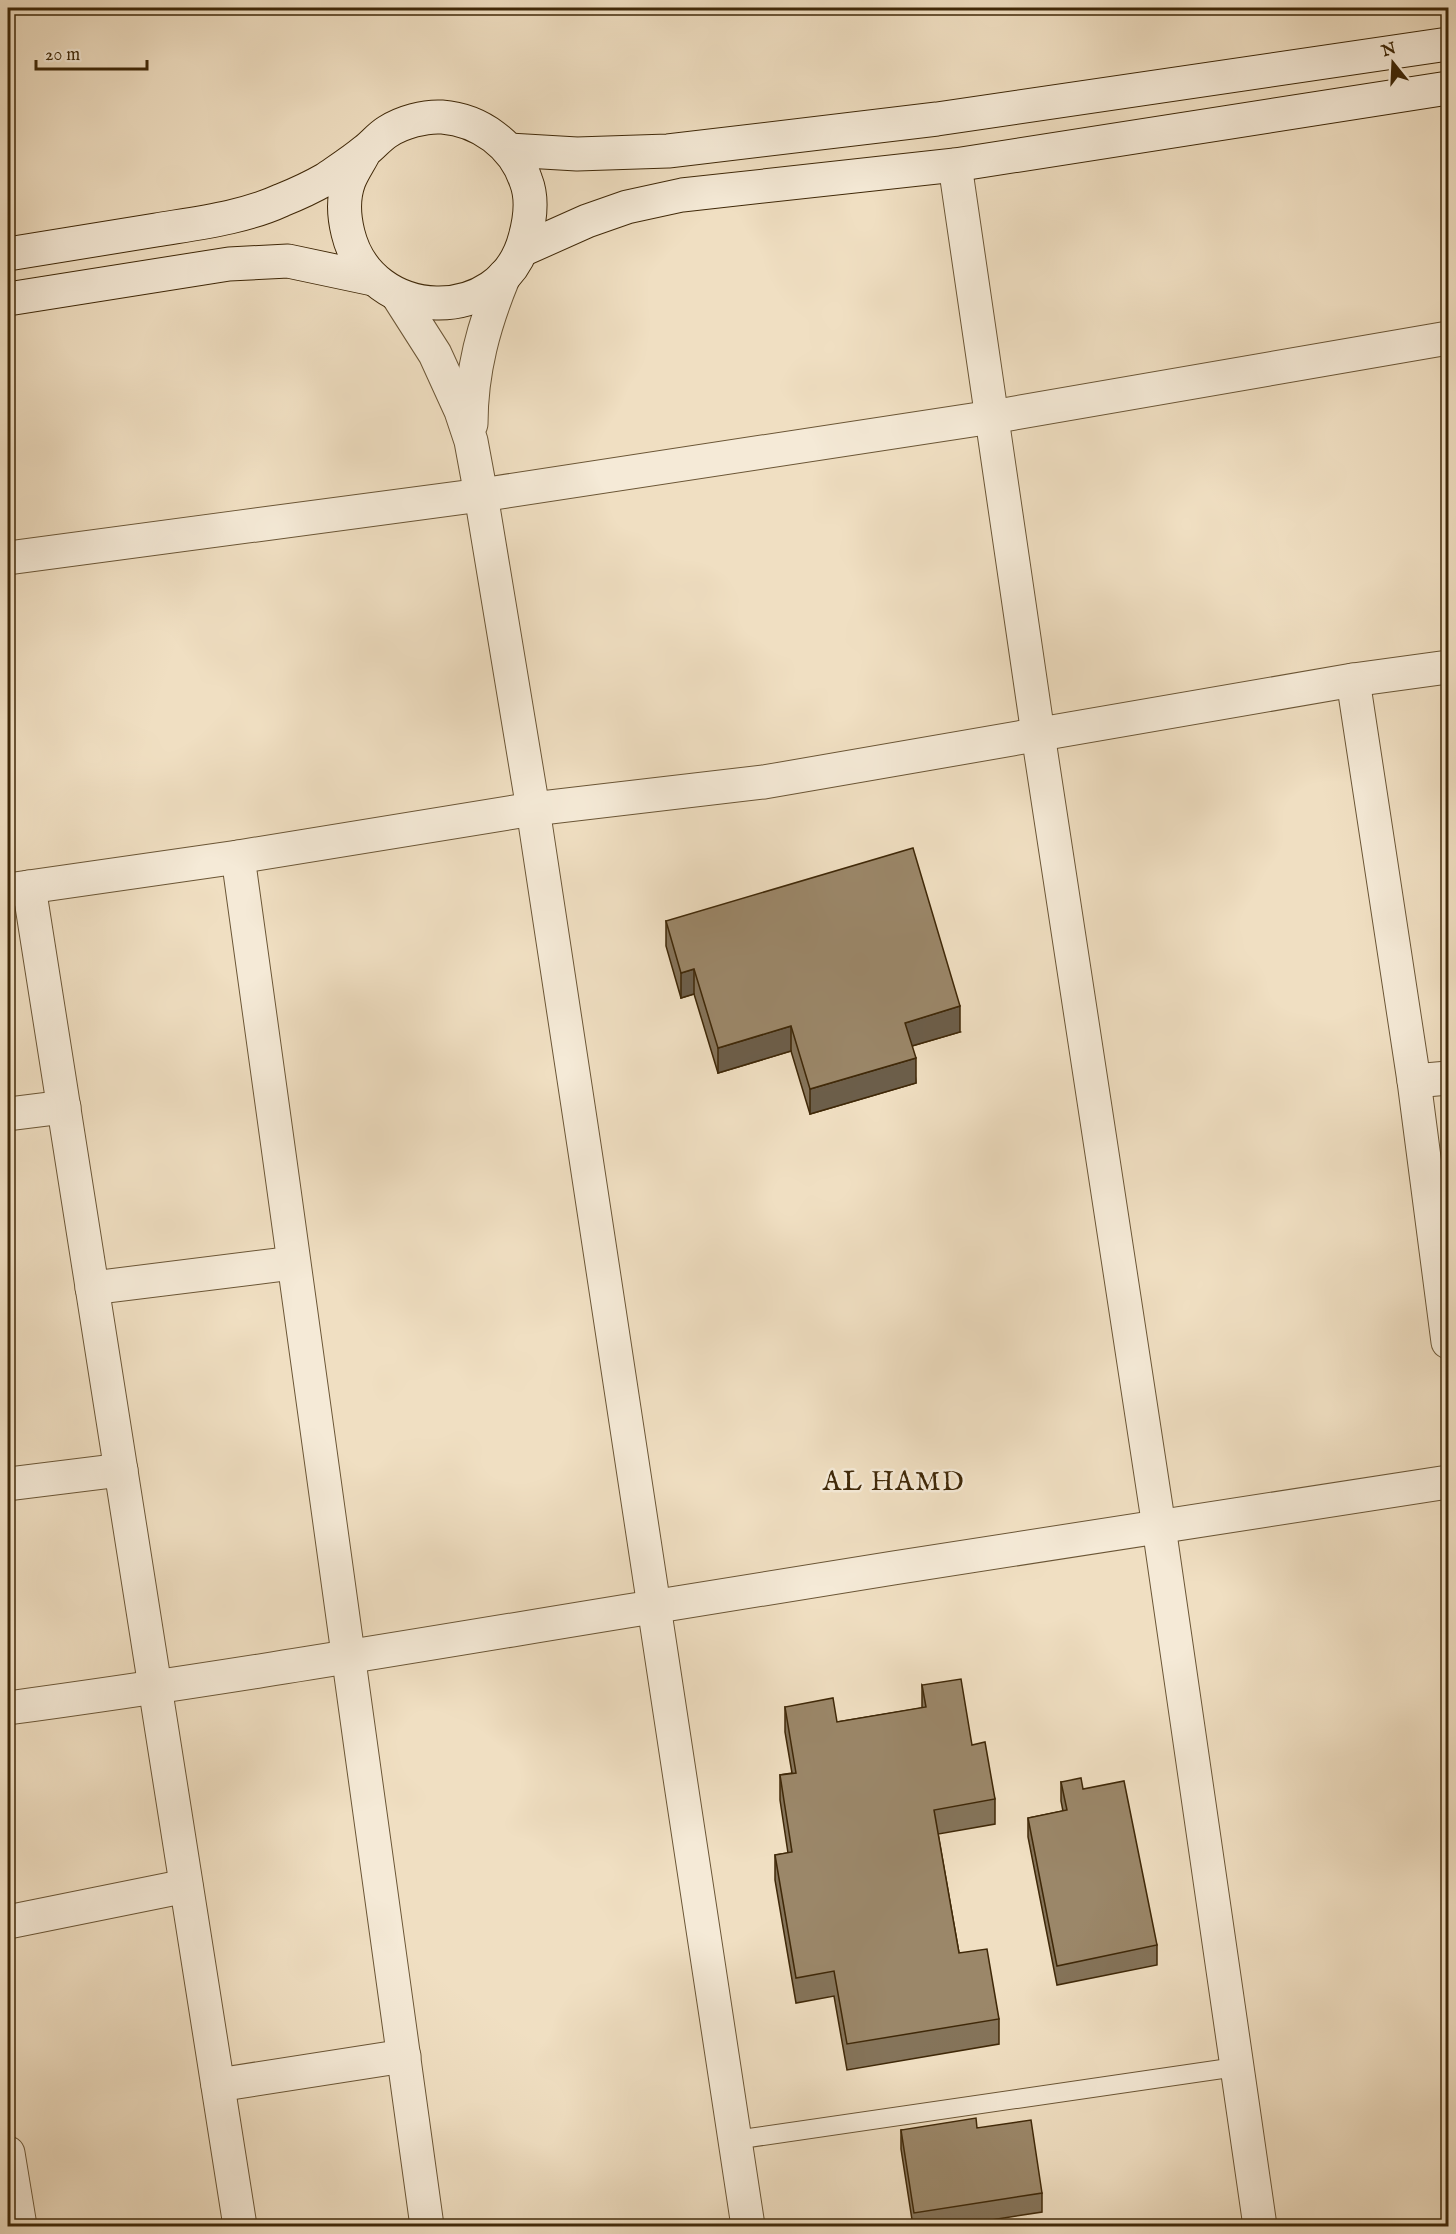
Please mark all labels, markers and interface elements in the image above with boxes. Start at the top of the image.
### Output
scale bar [36,33,147,71]
north arrow [1363,33,1423,93]
text: N [1378,39,1399,63]
text: 20 m [45,44,80,67]
district label: AL HAMD [822,1466,965,1500]

